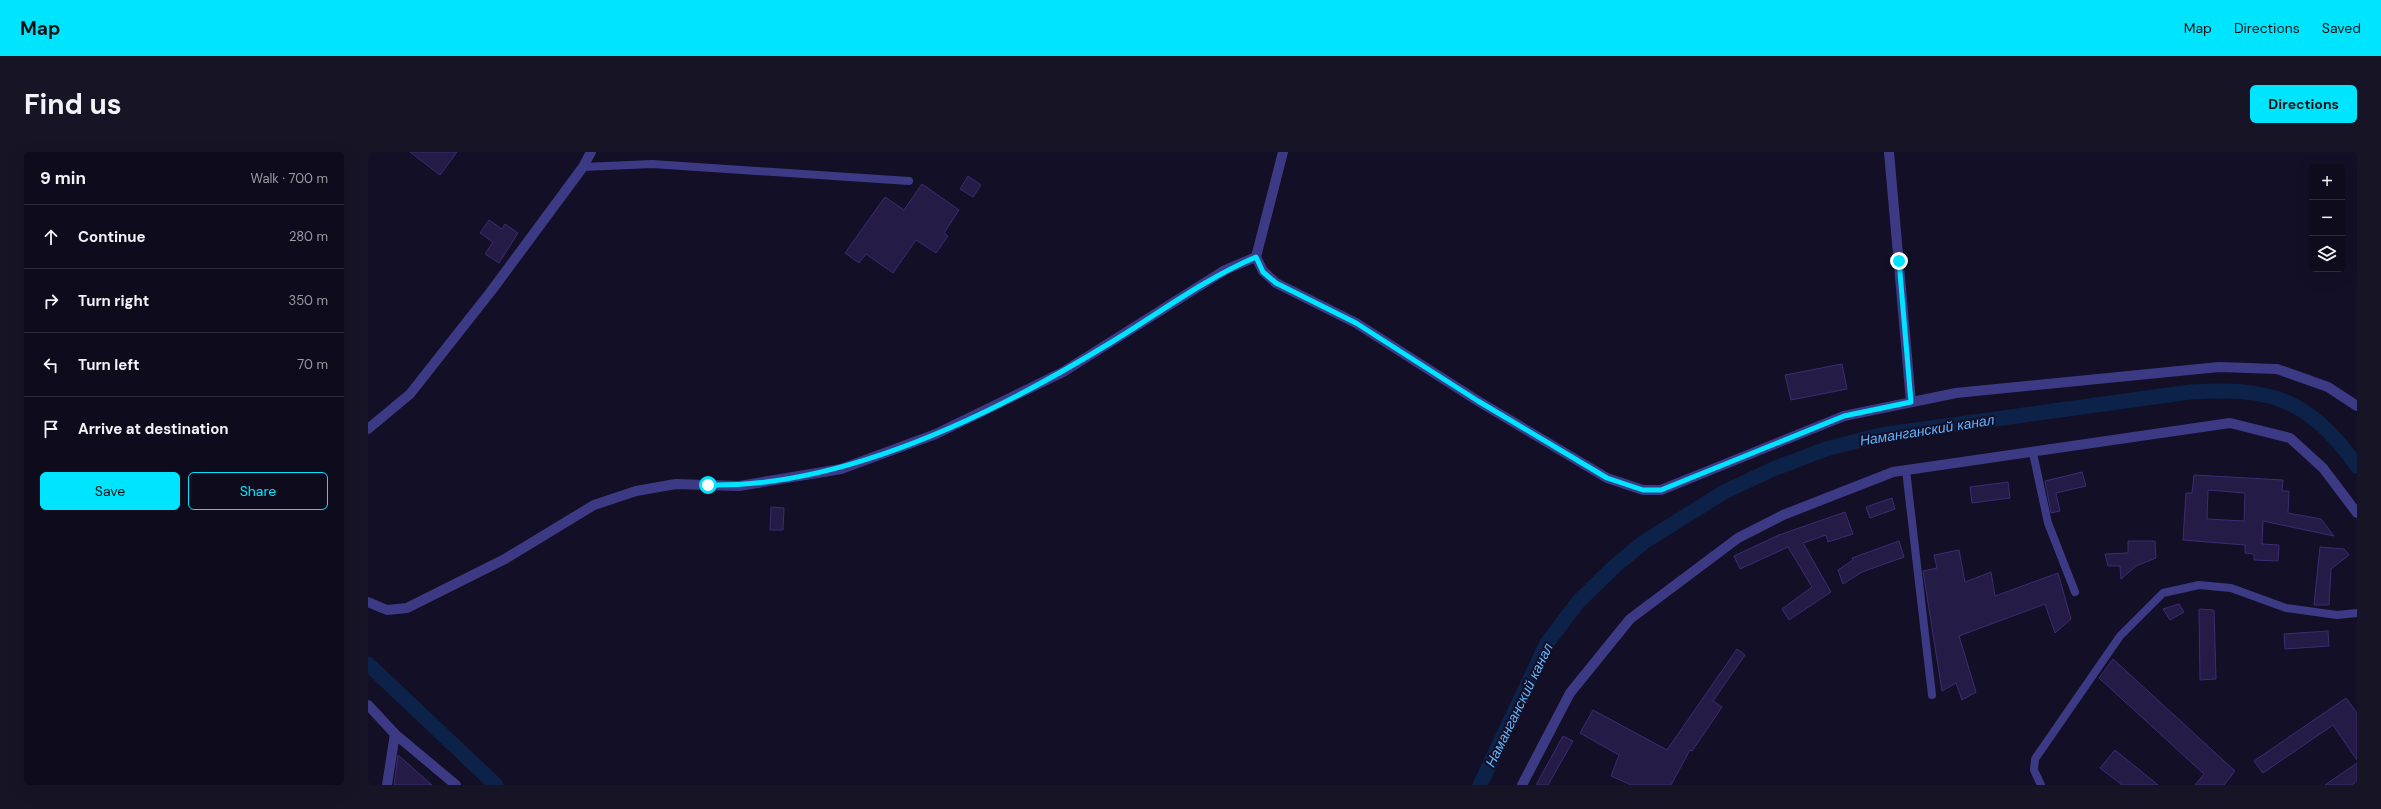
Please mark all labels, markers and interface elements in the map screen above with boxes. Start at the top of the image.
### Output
text: Map [20,16,60,41]
text: Map [2184,19,2212,37]
text: Directions [2234,19,2300,37]
text: Saved [2322,19,2361,37]
button: Directions [2250,85,2357,123]
text: Find us [24,86,122,123]
map controls [2309,164,2345,272]
button: + [2309,164,2345,200]
text: 9 min [40,167,86,189]
text: Walk · 700 m [250,170,328,187]
button: − [2309,200,2345,236]
icon: ahead [40,226,62,248]
text: Continue [78,227,146,247]
text: 280 m [289,228,328,245]
button: layers [2309,236,2345,272]
route end [1890,252,1908,270]
icon: right [40,290,62,312]
text: Turn right [78,291,149,311]
text: 350 m [288,292,328,309]
icon: left [40,354,62,376]
text: Turn left [78,355,139,375]
text: 70 m [297,356,328,373]
water label: Наманганский канал [1858,410,1996,450]
icon: arrive [40,418,62,440]
text: Arrive at destination [78,419,229,439]
button: Save [40,472,180,510]
button: Share [188,472,328,510]
route start [699,476,717,494]
water label: Наманганский канал [1481,640,1557,770]

